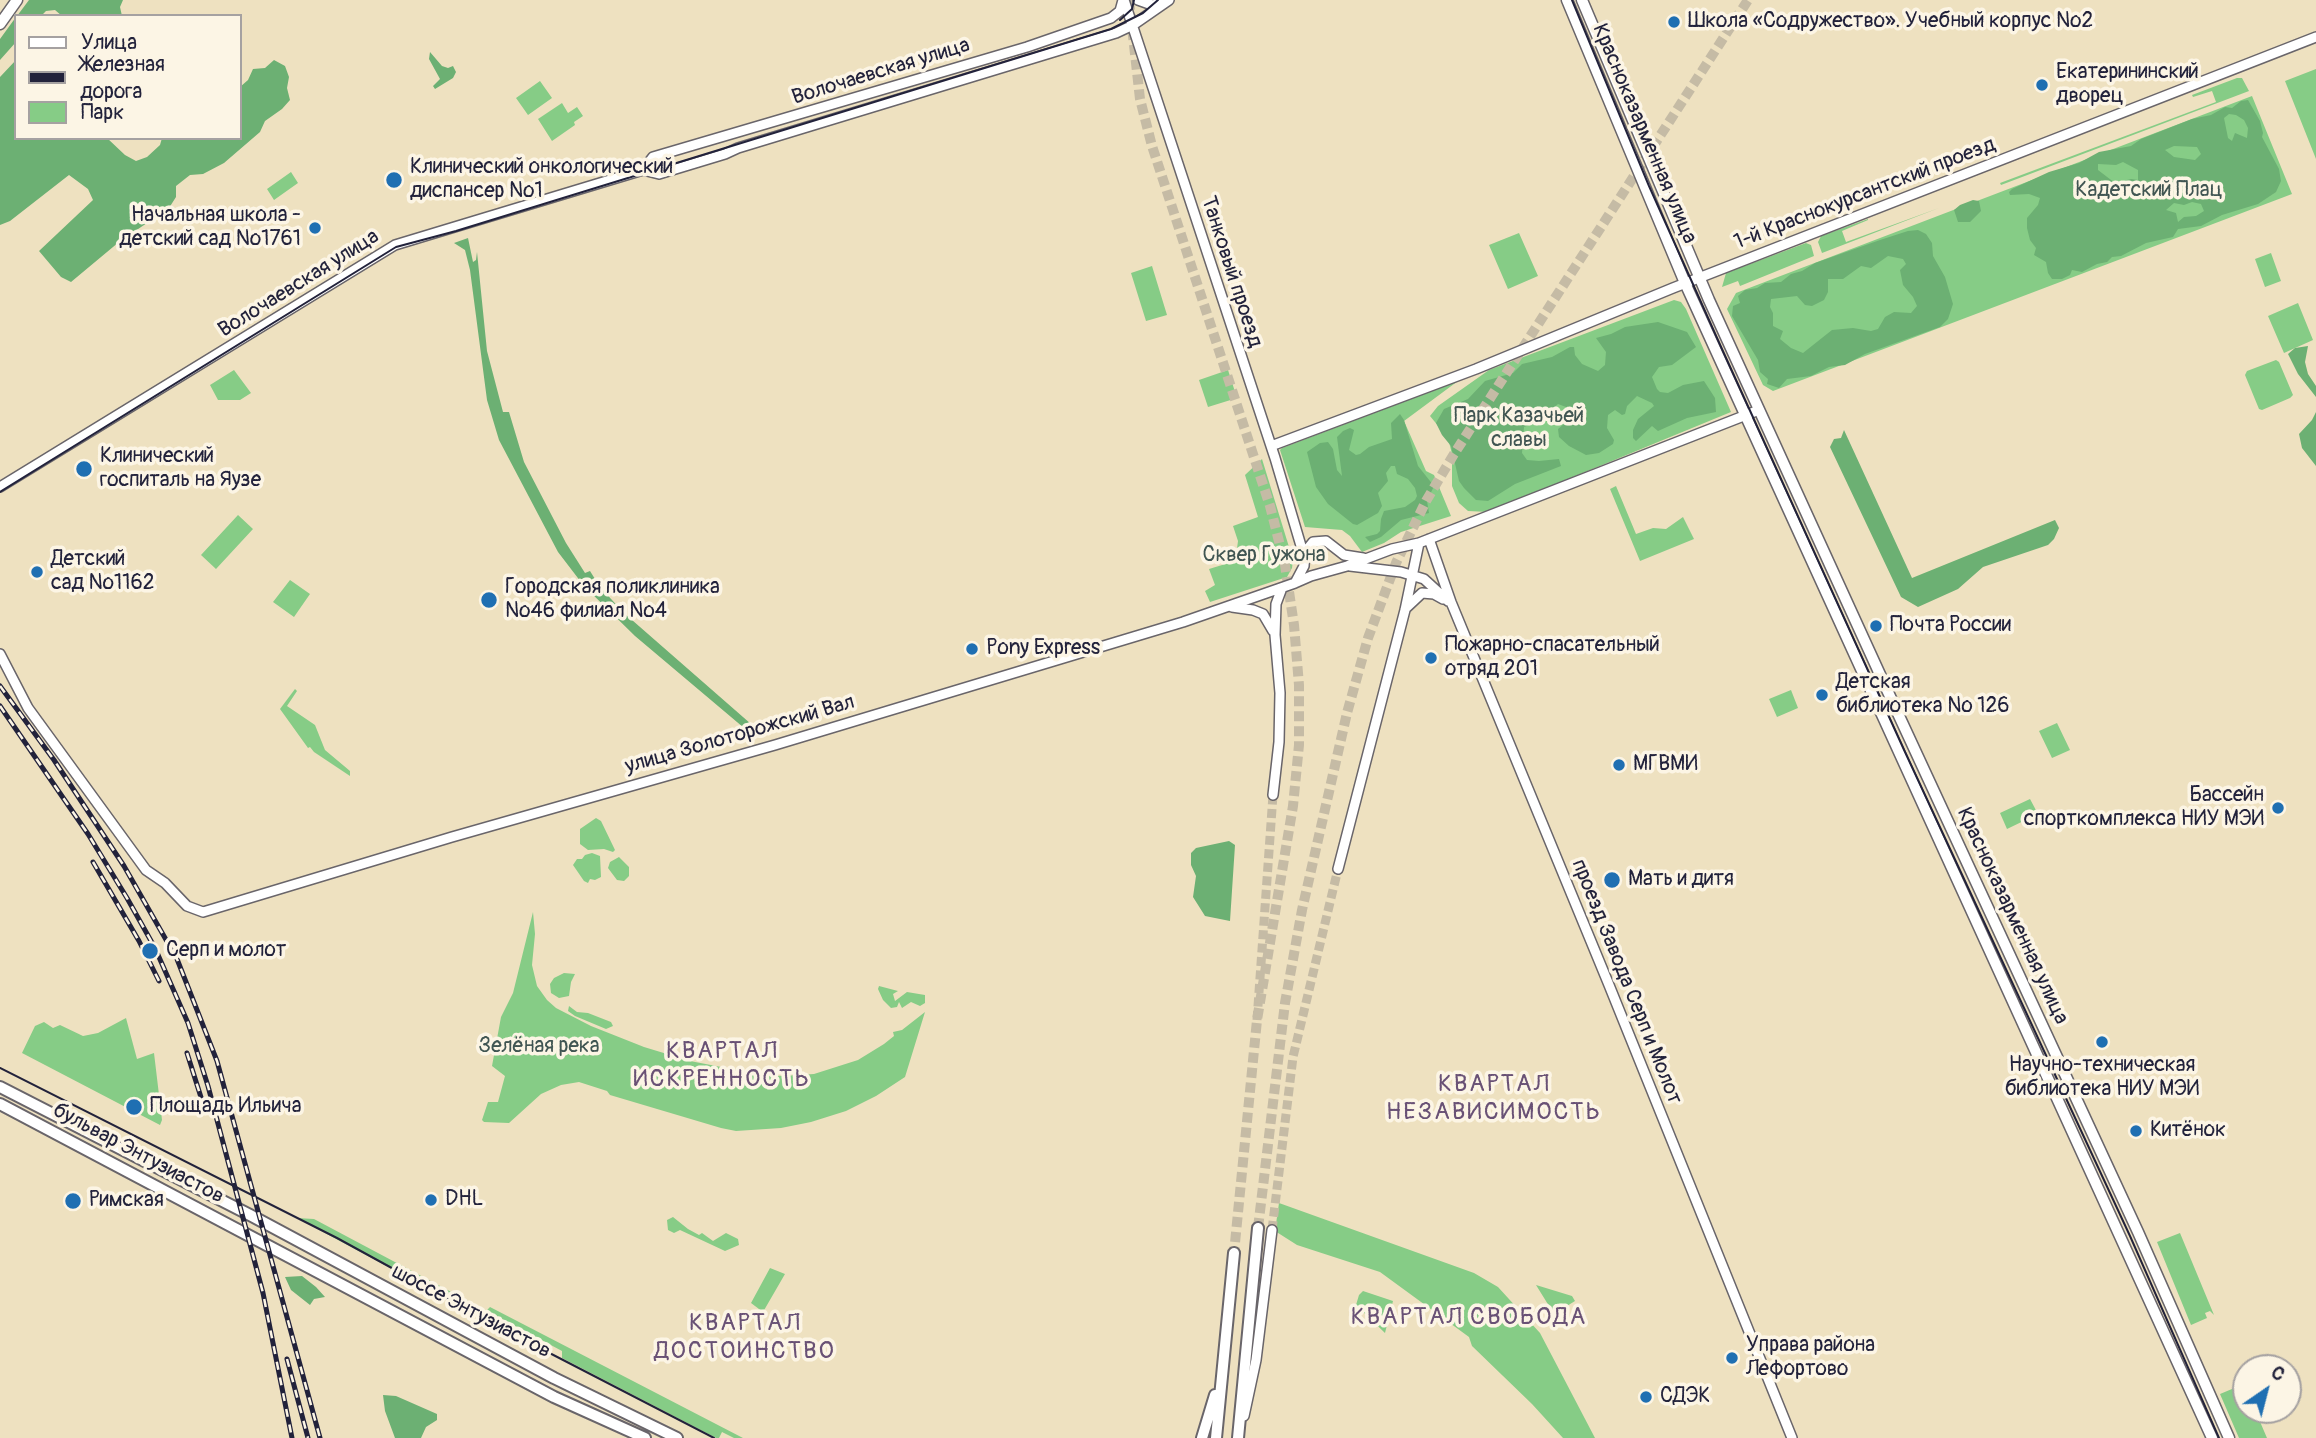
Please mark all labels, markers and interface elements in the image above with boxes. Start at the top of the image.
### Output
place label: Школа «Содружество». Учебный корпус №2 [1688,9,2093,35]
legend [14,14,242,140]
marker: Школа «Содружество». Учебный корпус №2 [1666,14,1682,30]
street label: Красноказарменная улица [1586,20,1702,248]
text: Улица [81,29,137,56]
street label: Волочаевская улица [789,33,973,111]
text: Железная дорога [80,51,165,105]
place label: Екатерининский дворец [2056,60,2199,110]
marker: Екатерининский дворец [2034,77,2050,93]
text: Парк [81,99,124,126]
street label: 1-й Краснокурсантский проезд [1731,133,1999,255]
place label: Клинический онкологический диспансер №1 [410,155,673,205]
marker: Клинический онкологический диспансер №1 [384,170,404,190]
park label: Кадетский Плац [2075,178,2223,204]
street label: Танковый проезд [1195,193,1267,351]
place label: Начальная школа - детский сад №1761 [119,203,301,253]
marker: Начальная школа - детский сад №1761 [307,220,323,236]
street label: Волочаевская улица [214,224,384,344]
park label: Парк Казачьей славы [1454,404,1584,454]
place label: Клинический госпиталь на Яузе [100,444,261,494]
marker: Клинический госпиталь на Яузе [74,459,94,479]
park label: Сквер Гужона [1203,543,1325,569]
place label: Детский сад №1162 [51,547,154,597]
marker: Детский сад №1162 [29,564,45,580]
place label: Городская поликлиника №46 филиал №4 [505,575,720,625]
marker: Городская поликлиника №46 филиал №4 [479,590,499,610]
place label: Почта России [1890,613,2011,639]
marker: Почта России [1868,618,1884,634]
place label: Пожарно-спасательный отряд 201 [1445,633,1660,683]
place label: Pony Express [986,636,1100,662]
marker: Pony Express [964,641,980,657]
marker: Пожарно-спасательный отряд 201 [1423,650,1439,666]
place label: Детская библиотека № 126 [1836,670,2009,720]
marker: Детская библиотека № 126 [1814,687,1830,703]
street label: улица Золоторожский Вал [622,690,858,780]
place label: МГВМИ [1633,752,1698,778]
marker: МГВМИ [1611,757,1627,773]
place label: Бассейн спорткомплекса НИУ МЭИ [2024,783,2264,833]
marker: Бассейн спорткомплекса НИУ МЭИ [2270,800,2286,816]
street label: Красноказарменная улица [1951,804,2073,1028]
street label: проезд Завода Серп и Молот [1565,856,1687,1108]
place label: Мать и дитя [1628,867,1734,893]
marker: Мать и дитя [1602,870,1622,890]
place label: Серп и молот [166,938,286,964]
marker: Серп и молот [140,941,160,961]
park label: Зелёная река [479,1034,599,1060]
marker: Научно-техническая библиотека НИУ МЭИ [2094,1034,2110,1050]
district label: КВАРТАЛ ИСКРЕННОСТЬ [635,1038,809,1094]
place label: Научно-техническая библиотека НИУ МЭИ [2005,1053,2199,1103]
district label: КВАРТАЛ НЕЗАВИСИМОСТЬ [1388,1071,1600,1127]
place label: Площадь Ильича [150,1094,301,1120]
marker: Площадь Ильича [124,1097,144,1117]
street label: бульвар Энтузиастов [48,1098,228,1210]
place label: Китёнок [2150,1118,2226,1144]
marker: Китёнок [2128,1123,2144,1139]
place label: DHL [445,1187,483,1213]
place label: Римская [89,1188,164,1214]
marker: Римская [63,1191,83,1211]
marker: DHL [423,1192,439,1208]
street label: шоссе Энтузиастов [387,1259,555,1365]
district label: КВАРТАЛ СВОБОДА [1353,1304,1585,1332]
district label: КВАРТАЛ ДОСТОИНСТВО [656,1310,834,1366]
place label: Управа района Лефортово [1746,1333,1875,1383]
marker: Управа района Лефортово [1724,1350,1740,1366]
north arrow [2232,1354,2302,1424]
text: С [2266,1360,2290,1387]
place label: СДЭК [1660,1384,1710,1410]
marker: СДЭК [1638,1389,1654,1405]

